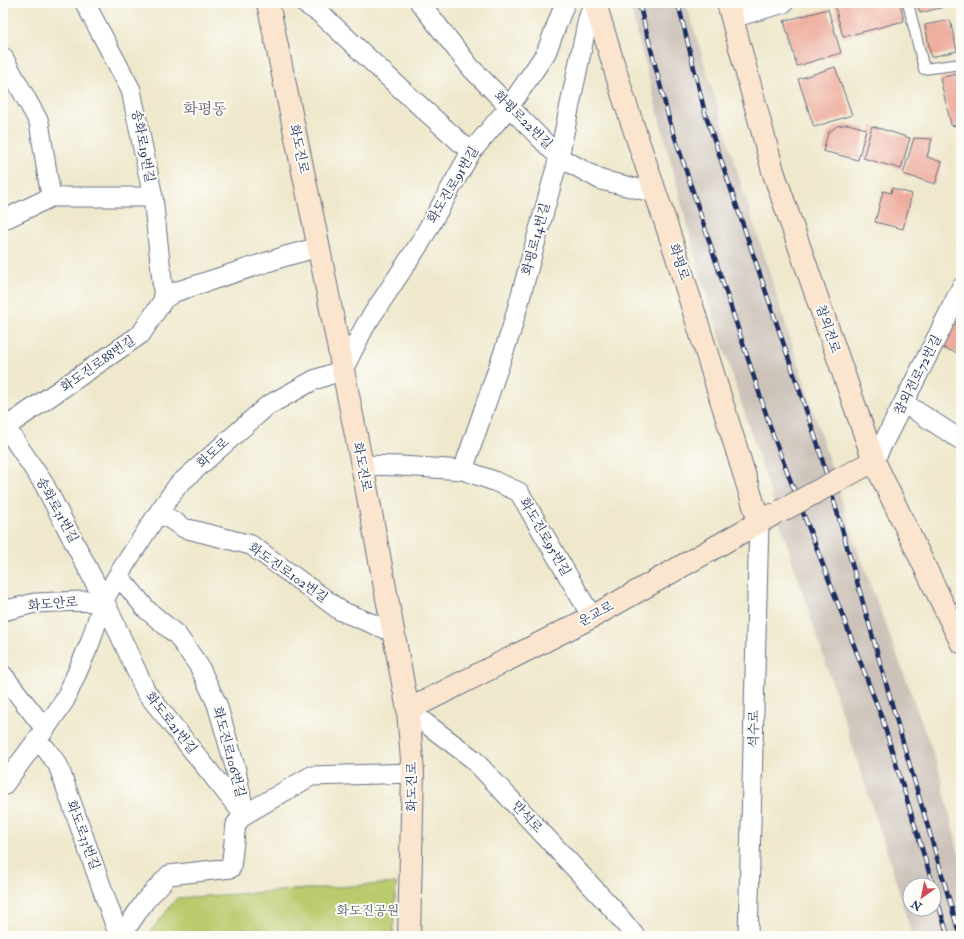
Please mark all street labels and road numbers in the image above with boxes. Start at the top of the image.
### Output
street label: 화평로22번길 [490,87,556,153]
street label: 송화로19번길 [128,108,158,184]
street label: 화도진로 [286,123,312,176]
street label: 화도진로91번길 [424,144,482,226]
street label: 화평로14번길 [519,201,553,277]
street label: 화평로 [666,242,693,283]
street label: 참외전로 [812,303,844,356]
street label: 화도진로88번길 [58,332,138,396]
street label: 참외전로72번길 [891,332,945,418]
street label: 화도로 [194,434,233,472]
street label: 화도진로 [349,441,375,494]
street label: 송화로31번길 [32,474,82,546]
street label: 화도진로95번길 [516,495,574,579]
street label: 화도진로102번길 [245,540,331,606]
street label: 화도안로 [27,594,79,614]
street label: 운교로 [576,598,617,630]
street label: 화도로21번길 [142,689,200,757]
street label: 화도진로106번길 [209,705,249,799]
street label: 석수로 [746,710,762,748]
street label: 화도진로 [404,761,420,812]
street label: 화도로33번길 [63,798,103,872]
street label: 만석로 [508,798,546,837]

